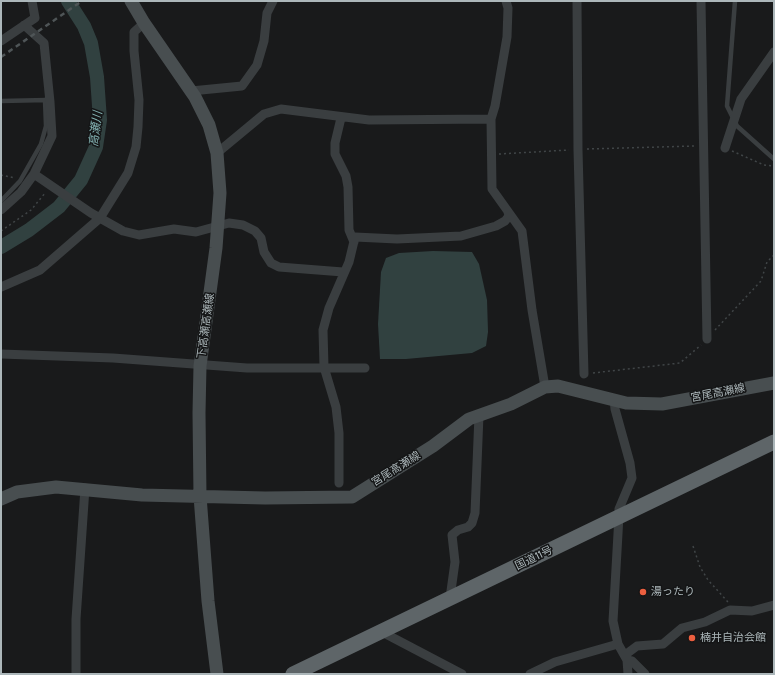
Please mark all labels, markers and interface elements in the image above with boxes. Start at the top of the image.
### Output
water label: 高瀬川 [87,110,105,148]
street label: 下高瀬高瀬線 [195,292,217,360]
street label: 宮尾高瀬線 [690,381,746,405]
street label: 宮尾高瀬線 [369,449,423,489]
street label: 国道11号 [513,543,555,573]
place label: 湯ったり [651,585,695,599]
marker: 湯ったり [638,587,648,597]
place label: 楠井自治会館 [700,631,766,645]
marker: 楠井自治会館 [687,633,697,643]

